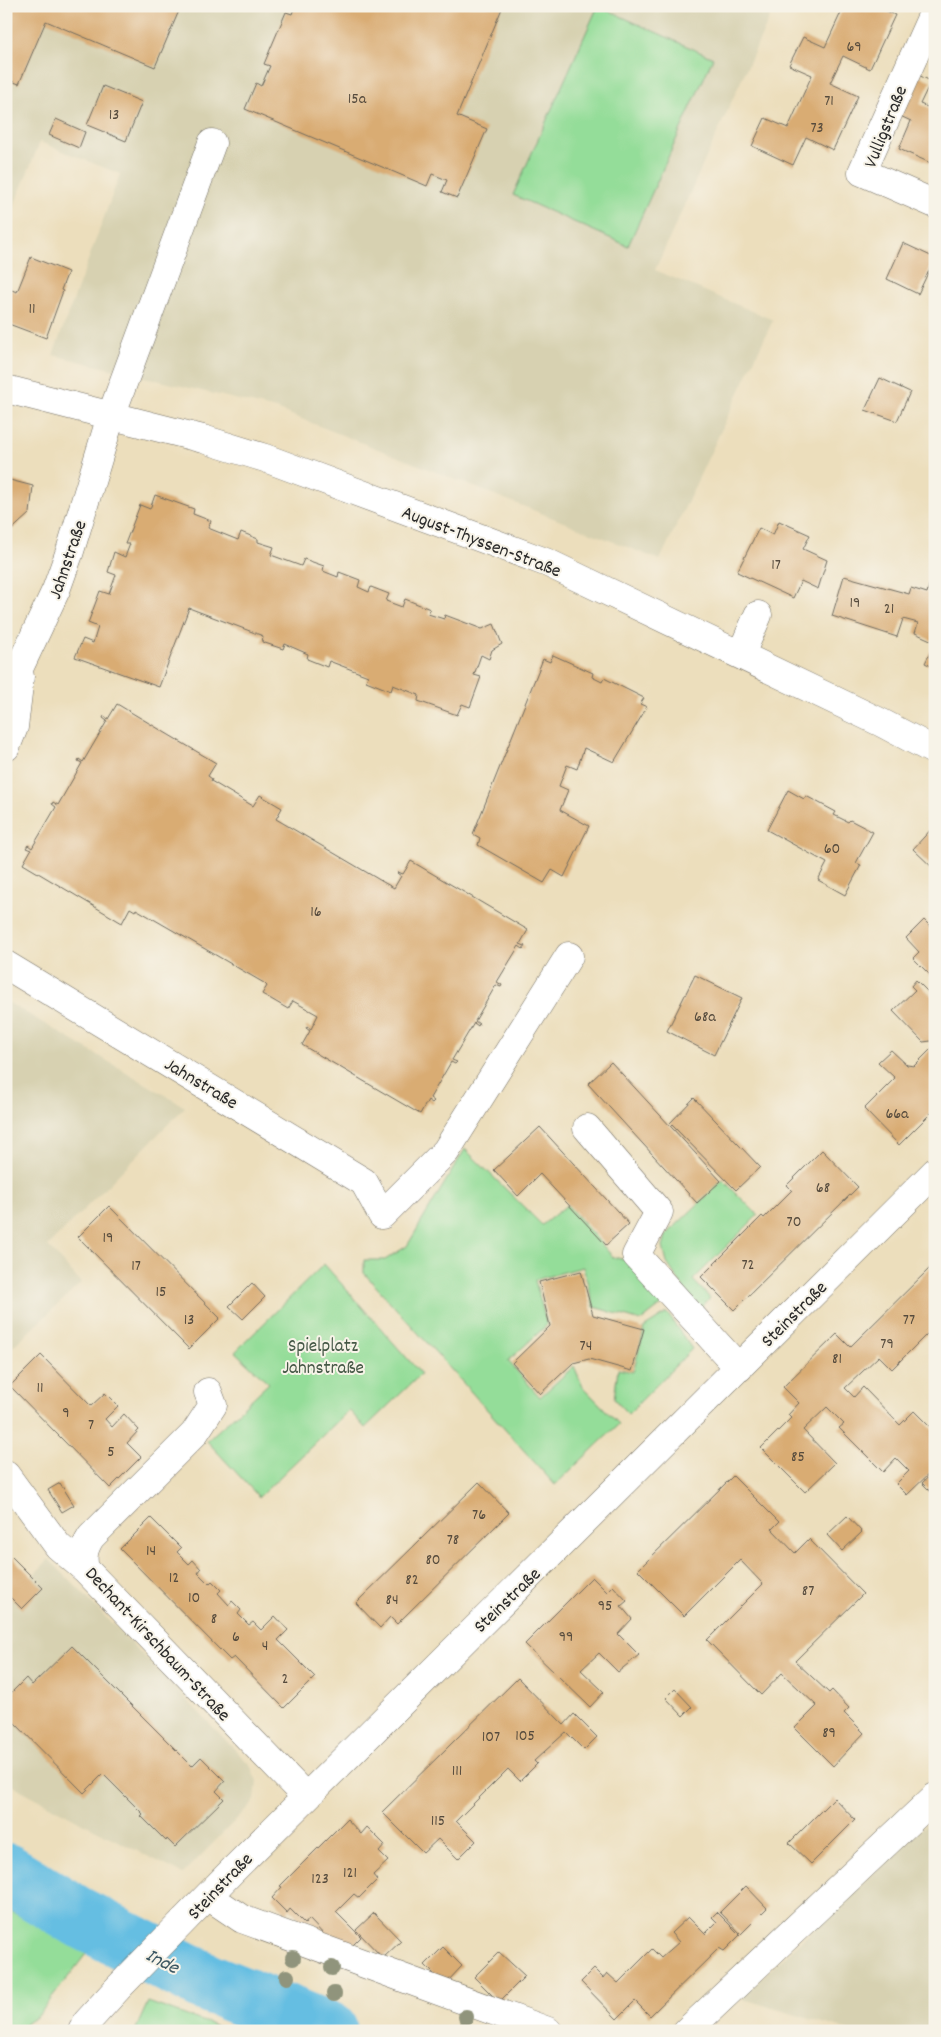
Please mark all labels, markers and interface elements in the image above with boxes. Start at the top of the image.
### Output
house number: 69 [846,36,862,59]
street label: Vulligstraße [859,82,916,172]
house number: 15a [348,88,367,111]
house number: 71 [824,90,834,113]
house number: 13 [109,104,119,127]
house number: 73 [810,117,824,140]
house number: 11 [28,298,36,321]
street label: August-Thyssen-Straße [397,500,564,586]
street label: Jahnstraße [43,517,95,603]
house number: 17 [771,554,781,577]
house number: 19 [850,592,860,615]
house number: 21 [884,598,894,621]
house number: 60 [824,838,840,861]
house number: 16 [310,901,322,924]
house number: 68a [694,1006,716,1029]
street label: Jahnstraße [158,1052,242,1118]
house number: 66a [885,1103,909,1126]
house number: 68 [816,1177,830,1200]
house number: 70 [787,1211,801,1234]
house number: 19 [103,1227,113,1250]
house number: 72 [741,1254,755,1277]
house number: 17 [131,1255,141,1278]
street label: Steinstraße [756,1276,835,1355]
house number: 15 [156,1281,166,1304]
house number: 13 [184,1309,194,1332]
house number: 77 [903,1309,915,1332]
house number: 79 [880,1333,894,1356]
park label: Spielplatz Jahnstraße [282,1334,364,1383]
house number: 74 [580,1335,592,1358]
house number: 81 [832,1348,842,1371]
house number: 11 [36,1377,44,1400]
house number: 9 [62,1402,70,1425]
house number: 7 [88,1414,94,1437]
house number: 5 [107,1441,115,1464]
house number: 85 [791,1446,805,1469]
house number: 76 [472,1504,486,1527]
house number: 78 [447,1529,459,1552]
house number: 14 [146,1540,156,1563]
house number: 80 [425,1549,441,1572]
street label: Dechant-Kirschbaum-Straße [77,1562,236,1729]
street label: Steinstraße [469,1563,548,1641]
house number: 12 [169,1567,179,1590]
house number: 82 [405,1569,419,1592]
house number: 87 [802,1580,814,1603]
house number: 10 [188,1587,200,1610]
house number: 84 [385,1589,399,1612]
house number: 95 [598,1595,612,1618]
house number: 8 [211,1608,217,1631]
house number: 6 [232,1626,240,1649]
house number: 99 [559,1626,573,1649]
house number: 4 [262,1635,268,1658]
house number: 2 [282,1668,289,1691]
house number: 89 [822,1722,836,1745]
house number: 105 [515,1725,535,1748]
house number: 107 [482,1726,500,1749]
house number: 111 [452,1760,462,1783]
house number: 115 [431,1810,445,1833]
street label: Steinstraße [183,1848,261,1927]
house number: 121 [343,1862,357,1885]
house number: 123 [311,1868,329,1891]
water label: Inde [140,1943,184,1983]

